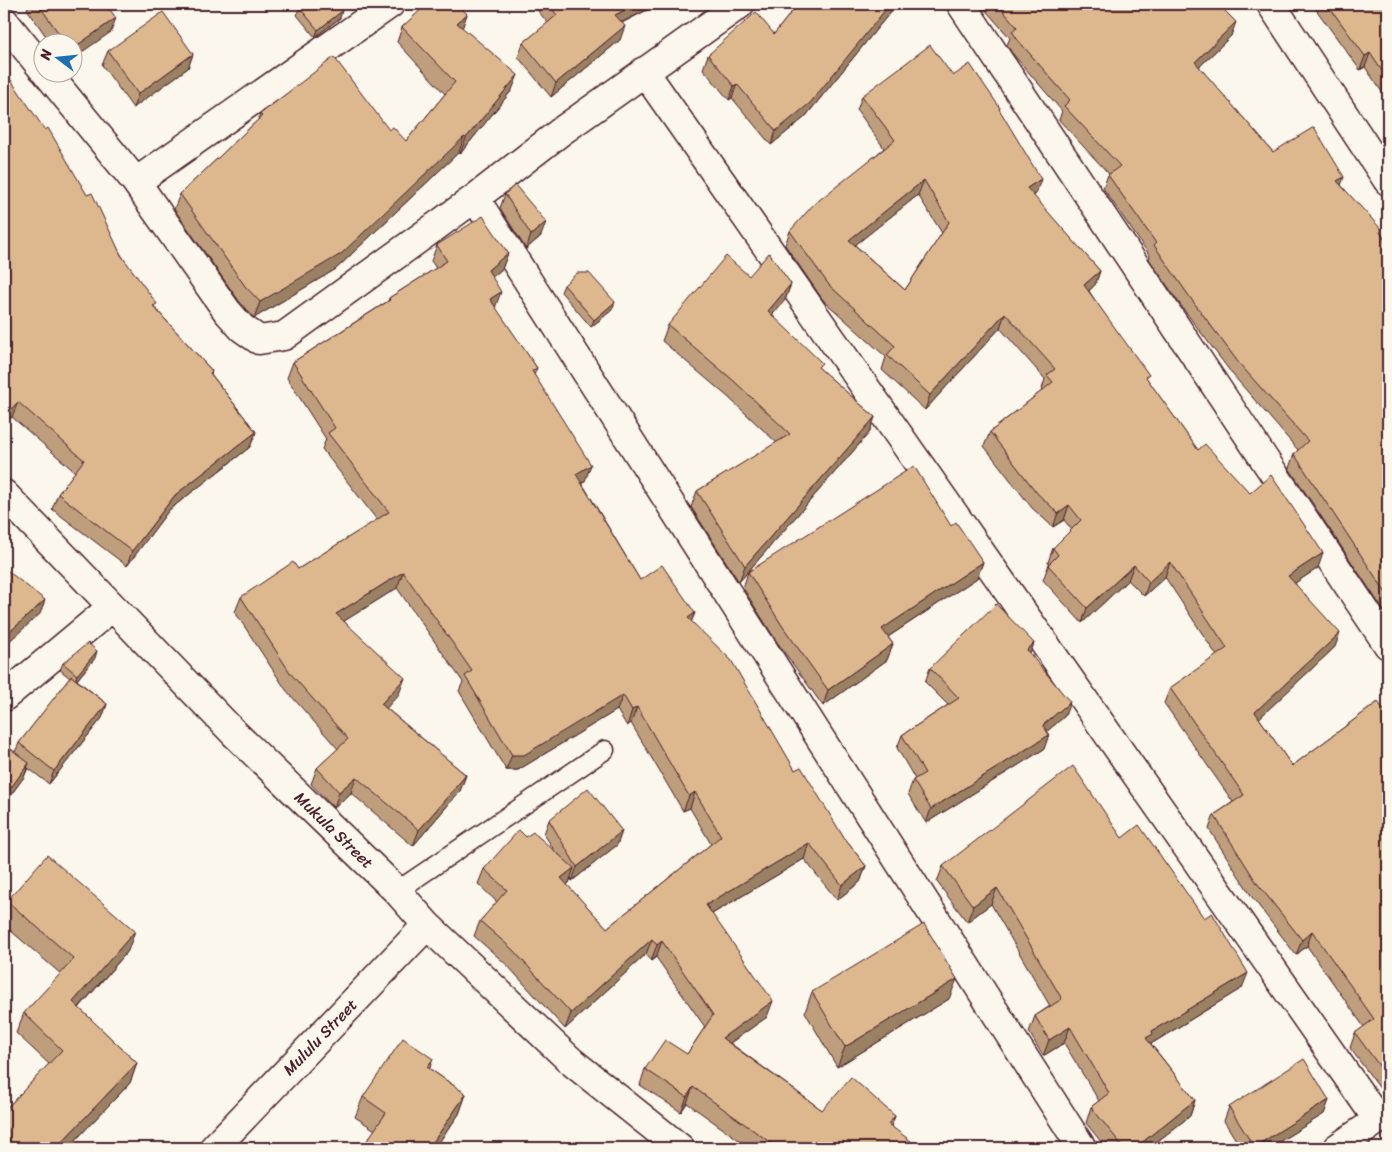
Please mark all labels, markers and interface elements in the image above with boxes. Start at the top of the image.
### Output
north arrow [32,32,82,82]
text: N [32,46,59,64]
street label: Mukula Street [287,784,381,876]
street label: Mululu Street [275,991,365,1083]

